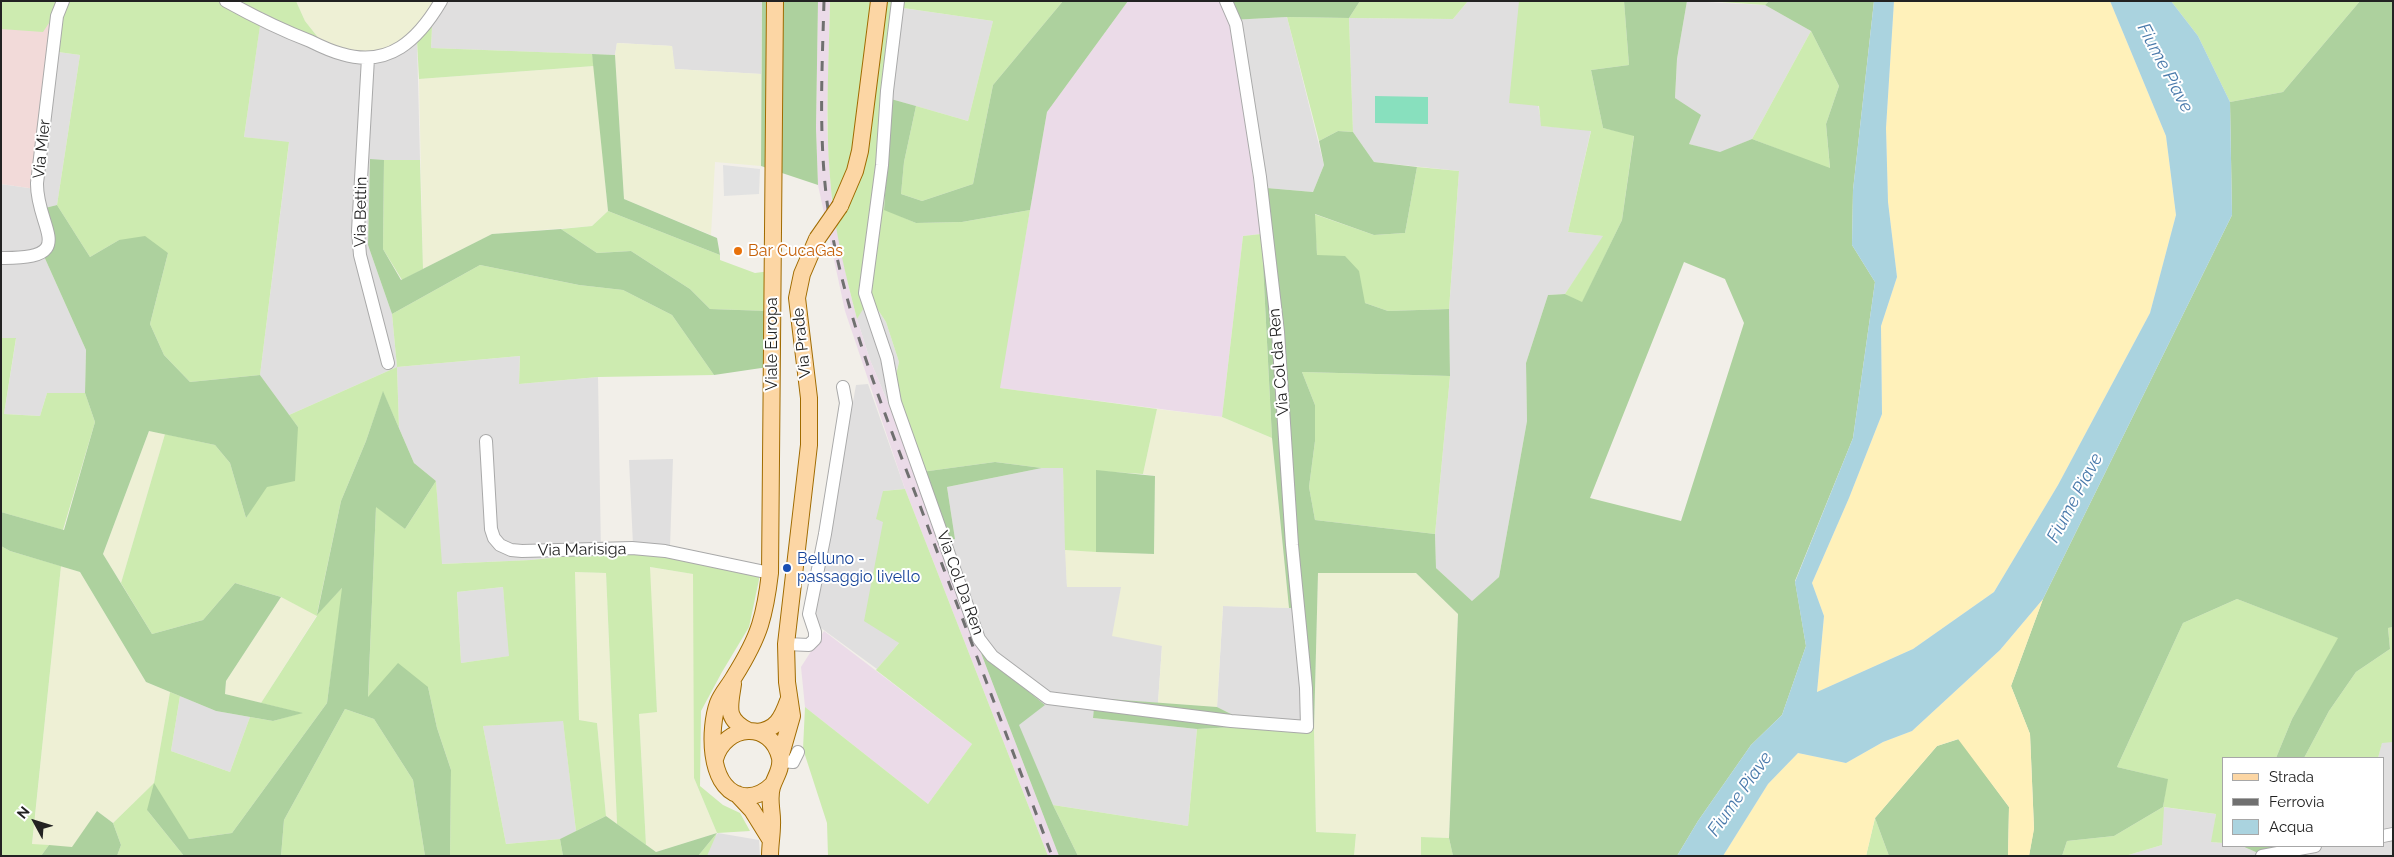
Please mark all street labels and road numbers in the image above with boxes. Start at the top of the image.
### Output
street label: Via Mier [29,118,55,180]
street label: Via Bettin [351,177,371,247]
street label: Viale Europa [762,297,782,391]
street label: Via Prade [789,307,815,379]
street label: Via Col da Ren [1265,307,1293,417]
street label: Via Col Da Ren [932,528,988,638]
street label: Via Marisiga [537,540,627,560]

